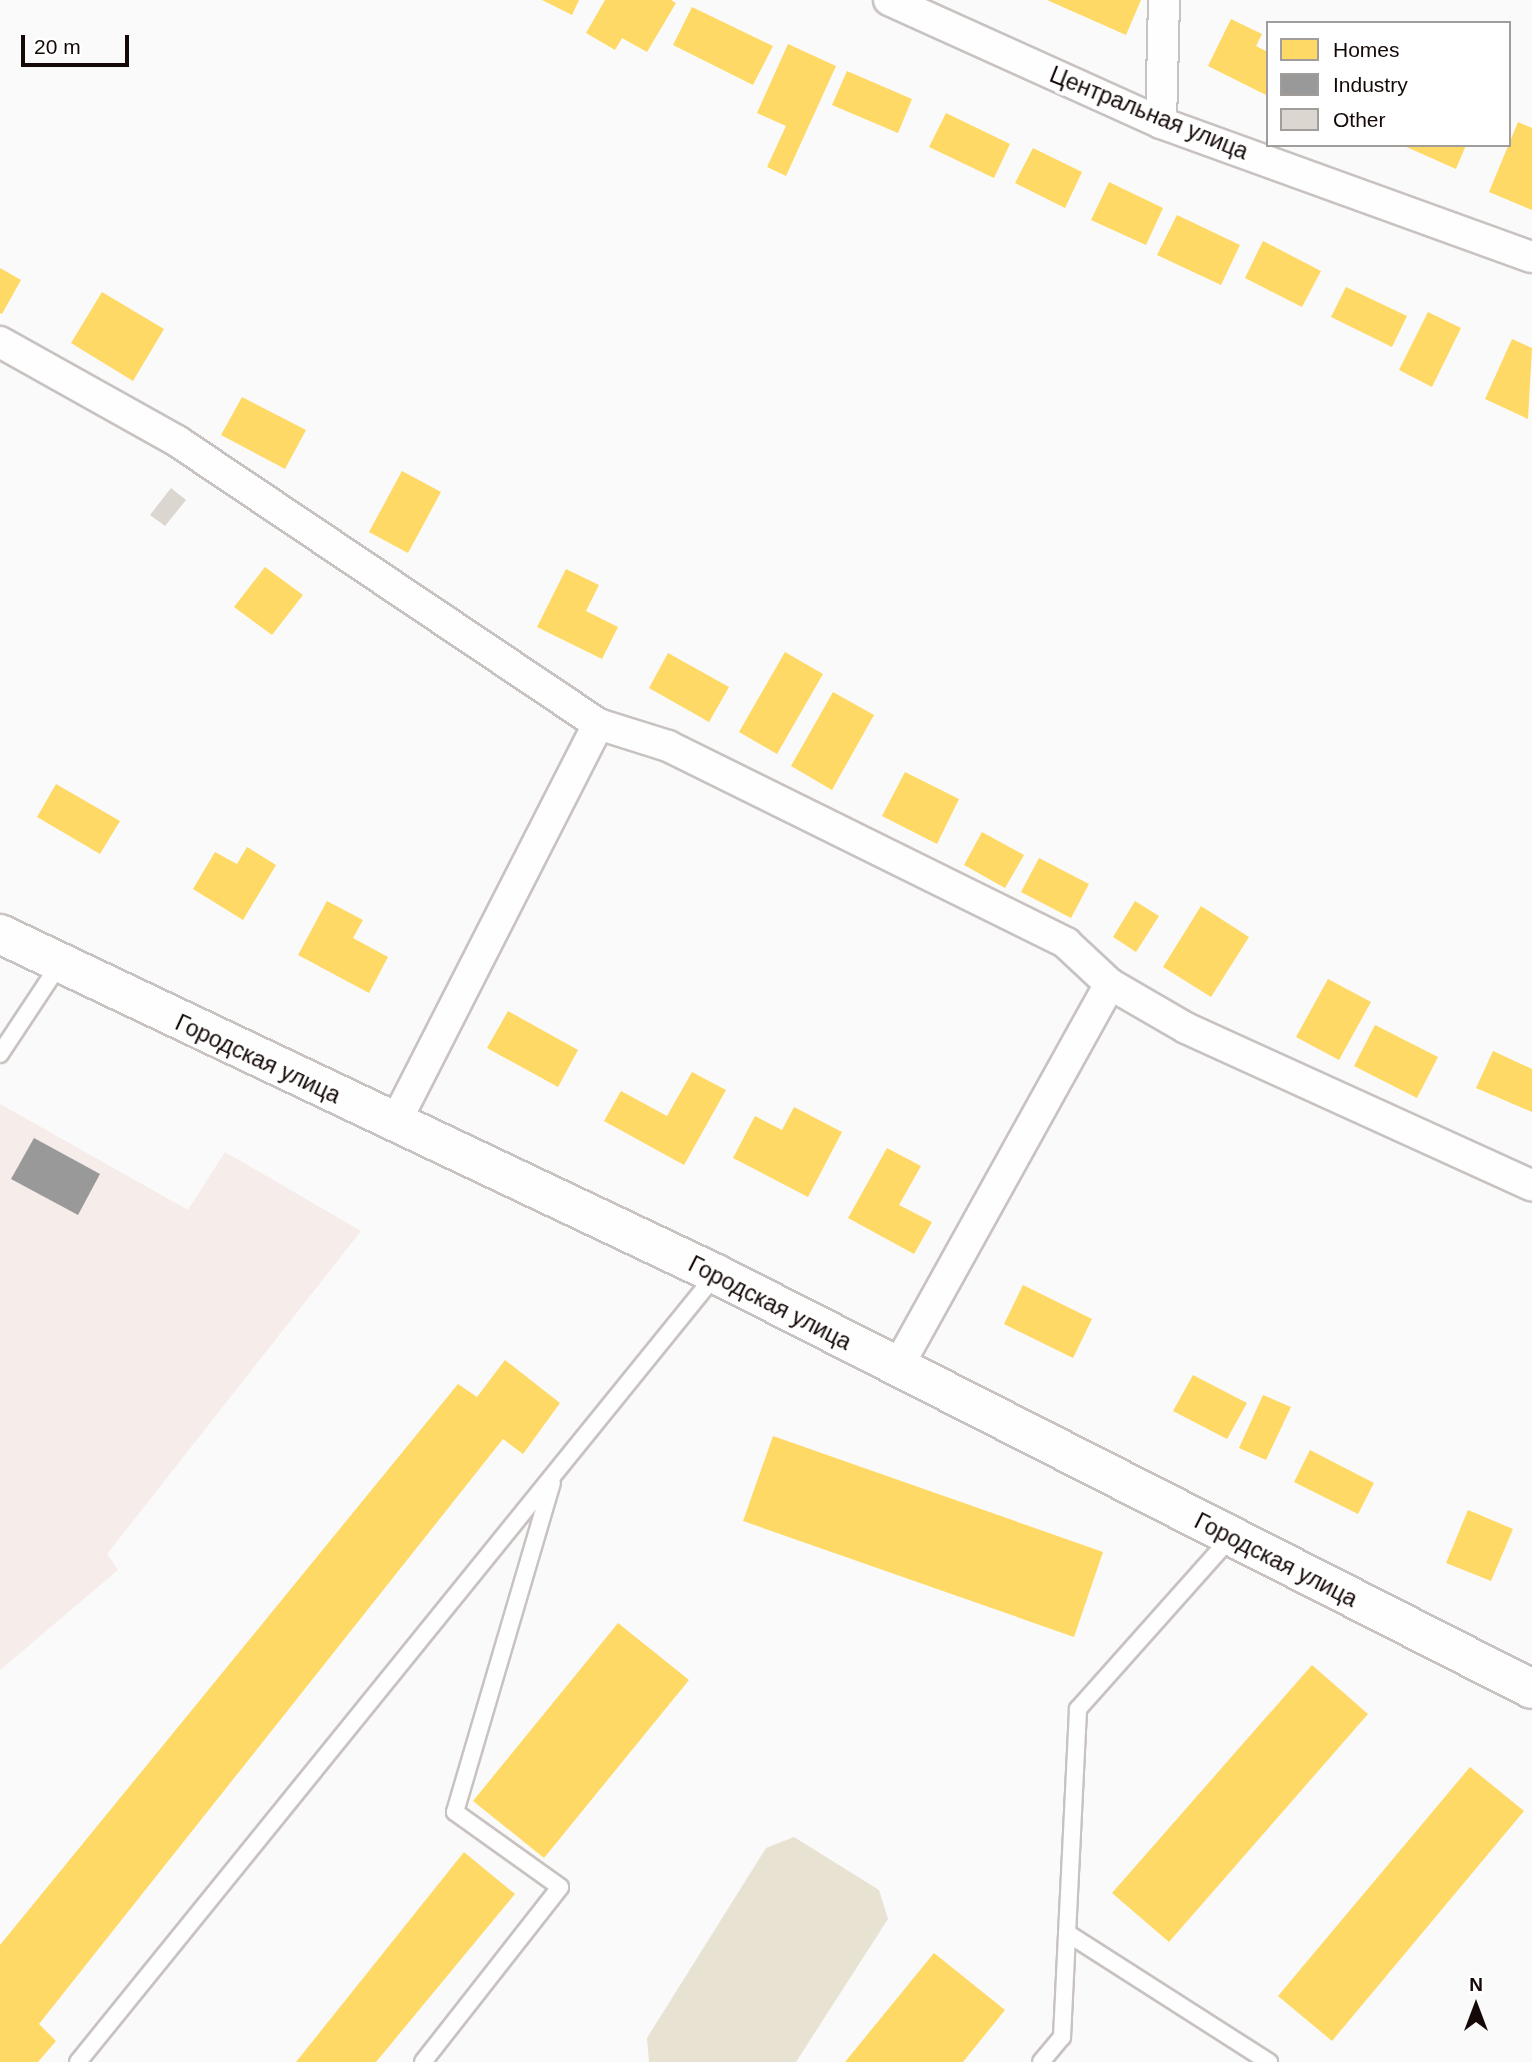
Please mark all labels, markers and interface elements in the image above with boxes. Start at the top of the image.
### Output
scale bar [24,21,133,65]
legend [1266,21,1511,147]
text: 20 m [34,35,81,58]
text: Homes [1333,38,1400,61]
street label: Центральная улица [1046,61,1252,165]
text: Industry [1333,73,1408,96]
text: Other [1333,108,1386,131]
street label: Городская улица [171,1009,345,1109]
street label: Городская улица [684,1250,856,1356]
street label: Городская улица [1190,1507,1362,1613]
north arrow [1441,1971,1511,2041]
text: N [1469,1974,1483,1995]

